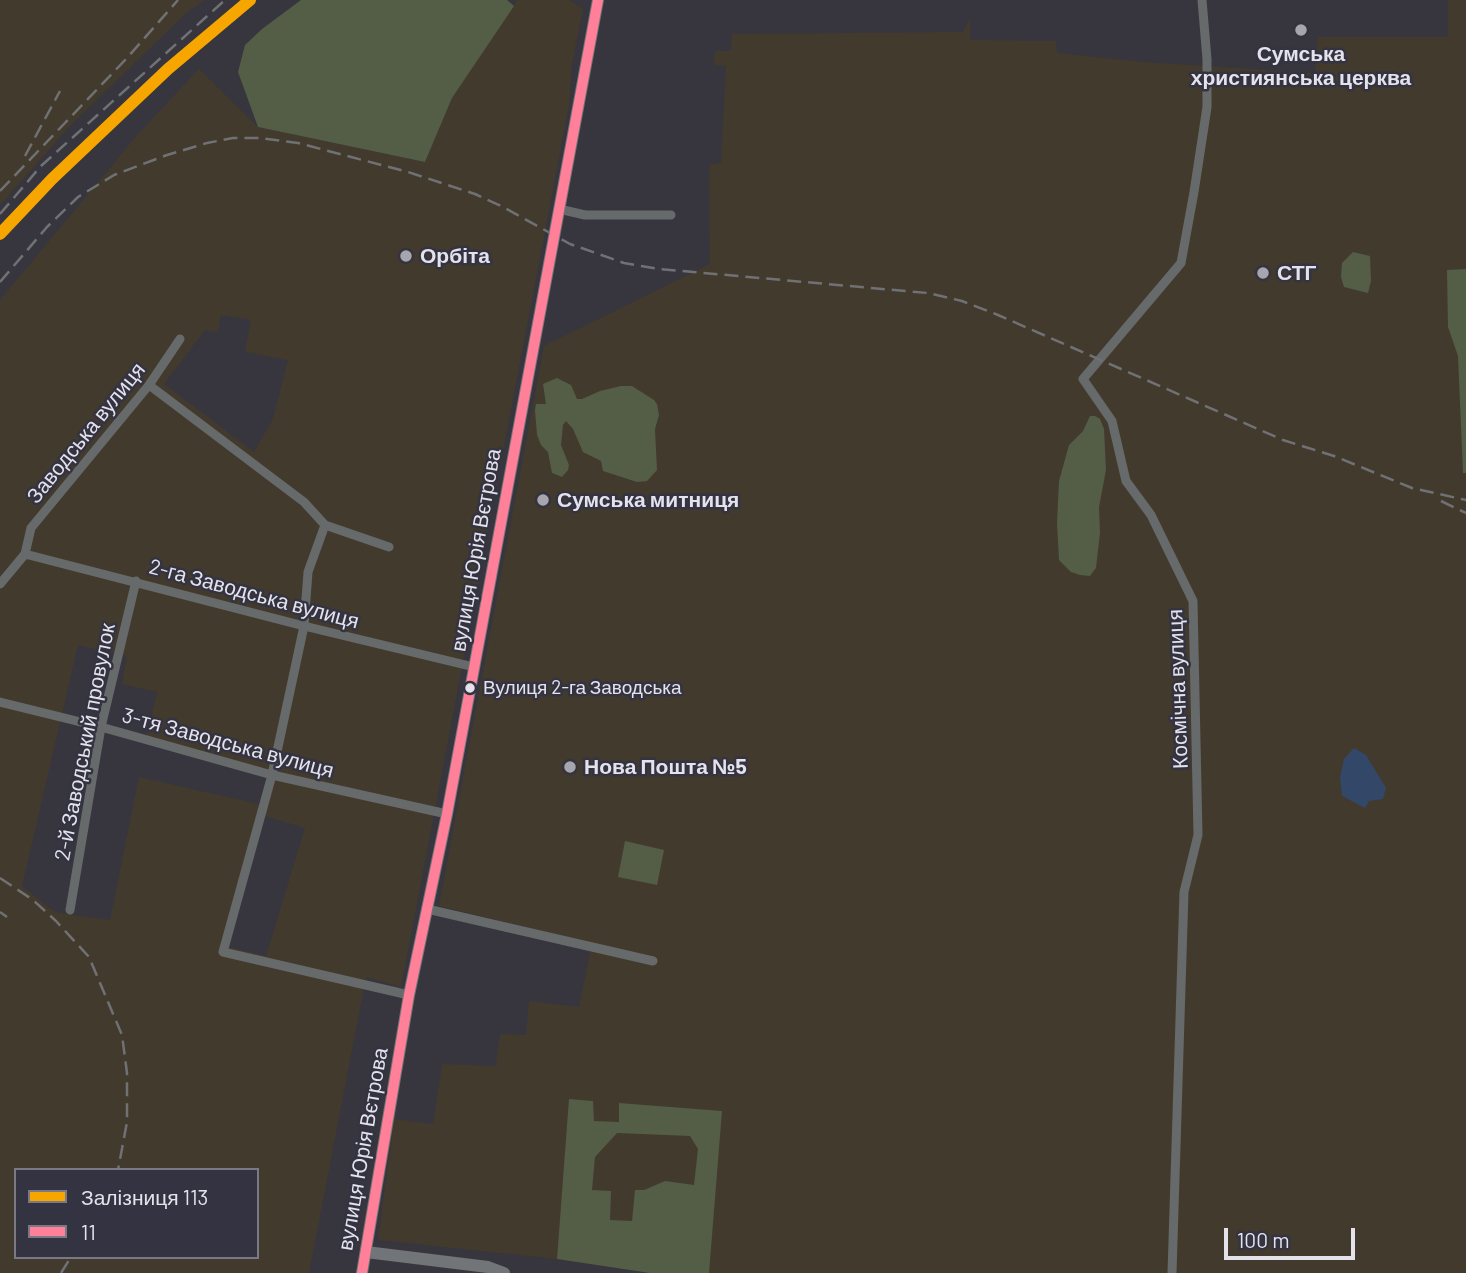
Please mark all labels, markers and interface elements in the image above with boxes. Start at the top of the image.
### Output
marker: Сумська християнська церква [1293,22,1309,38]
place label: Сумська християнська церква [1191,41,1411,91]
place label: Орбіта [420,243,490,269]
marker: Орбіта [398,248,414,264]
place label: СТГ [1277,260,1316,286]
marker: СТГ [1255,265,1271,281]
street label: Заводська вулиця [22,358,150,508]
street label: вулиця Юрія Вєтрова [446,447,506,653]
place label: Сумська митниця [557,487,739,513]
marker: Сумська митниця [535,492,551,508]
street label: 2-га Заводська вулиця [146,554,362,634]
street label: Космічна вулиця [1163,609,1193,769]
street label: 2-й Заводський провулок [50,621,120,863]
place label: Вулиця 2-га Заводська [483,677,682,699]
marker: Вулиця 2-га Заводська [463,681,477,695]
street label: 3-тя Заводська вулиця [119,703,337,783]
place label: Нова Пошта №5 [584,754,747,780]
marker: Нова Пошта №5 [562,759,578,775]
street label: вулиця Юрія Вєтрова [333,1046,393,1252]
legend [14,1168,259,1259]
text: Залізниця 113 [81,1184,208,1209]
scale bar [1228,1214,1359,1258]
text: 11 [81,1219,96,1244]
text: 100 m [1237,1227,1290,1252]

